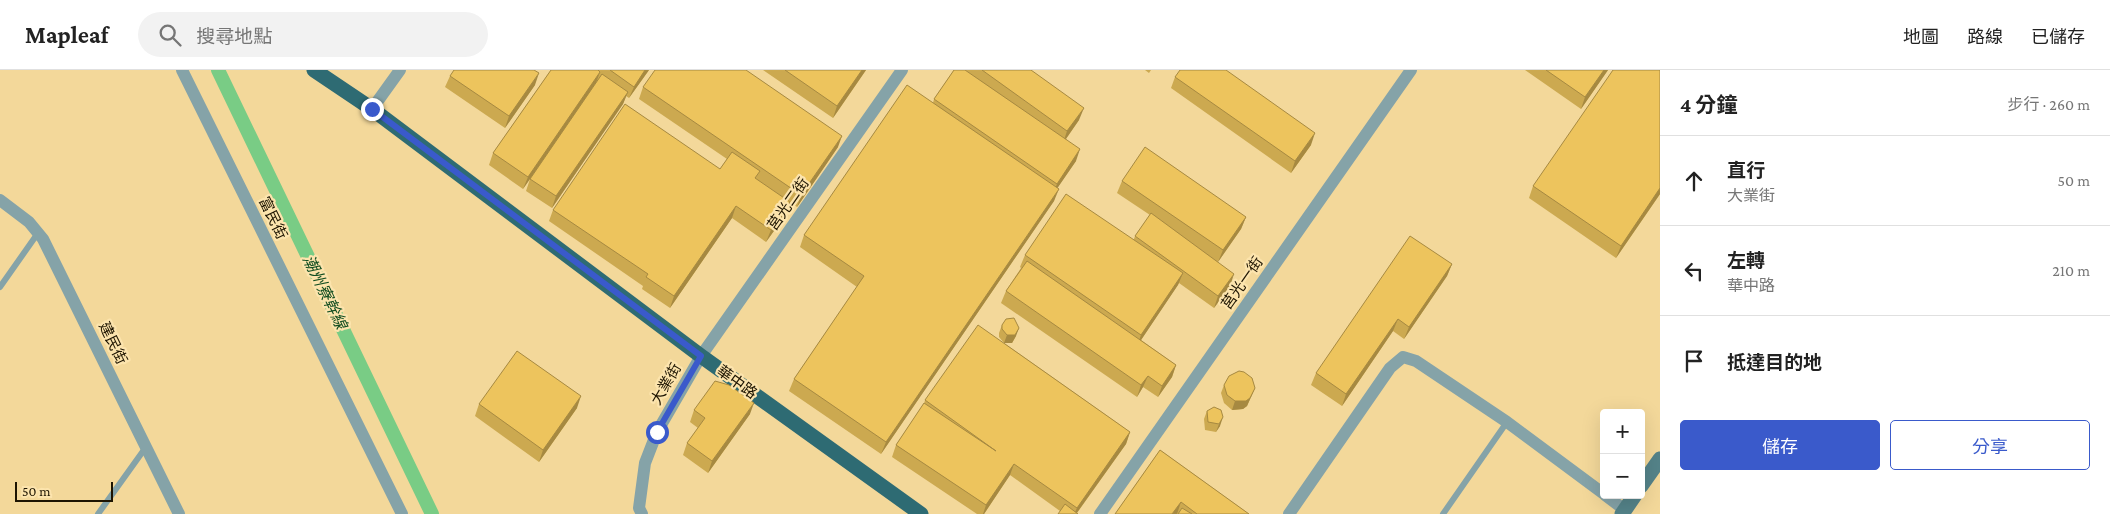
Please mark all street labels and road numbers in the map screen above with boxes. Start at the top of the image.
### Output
street label: 莒光二街 [764,175,812,233]
street label: 富民街 [256,194,290,242]
street label: 莒光一街 [1218,254,1266,312]
street label: 建民街 [96,319,130,367]
street label: 大業街 [648,361,684,407]
street label: 華中路 [714,362,760,402]

